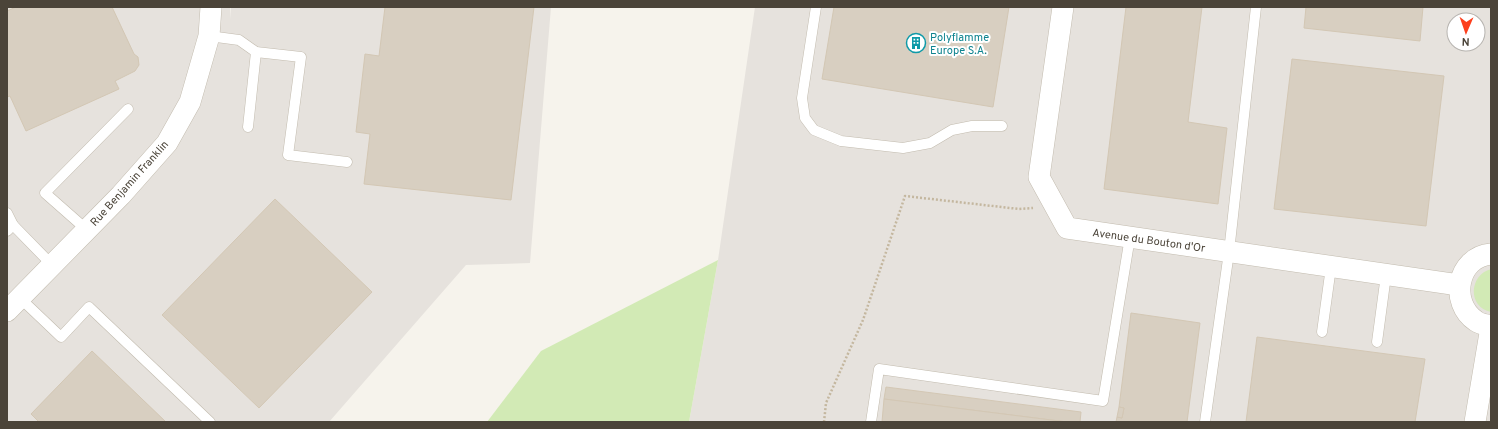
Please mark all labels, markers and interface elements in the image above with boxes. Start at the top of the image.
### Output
north arrow [1446,12,1486,52]
place label: Polyflamme Europe S.A. [930,31,989,58]
building icon: Polyflamme Europe S.A. [905,32,927,54]
text: N [1461,34,1470,48]
street label: Rue Benjamin Franklin [88,138,172,229]
street label: Avenue du Bouton d'Or [1092,226,1207,256]

